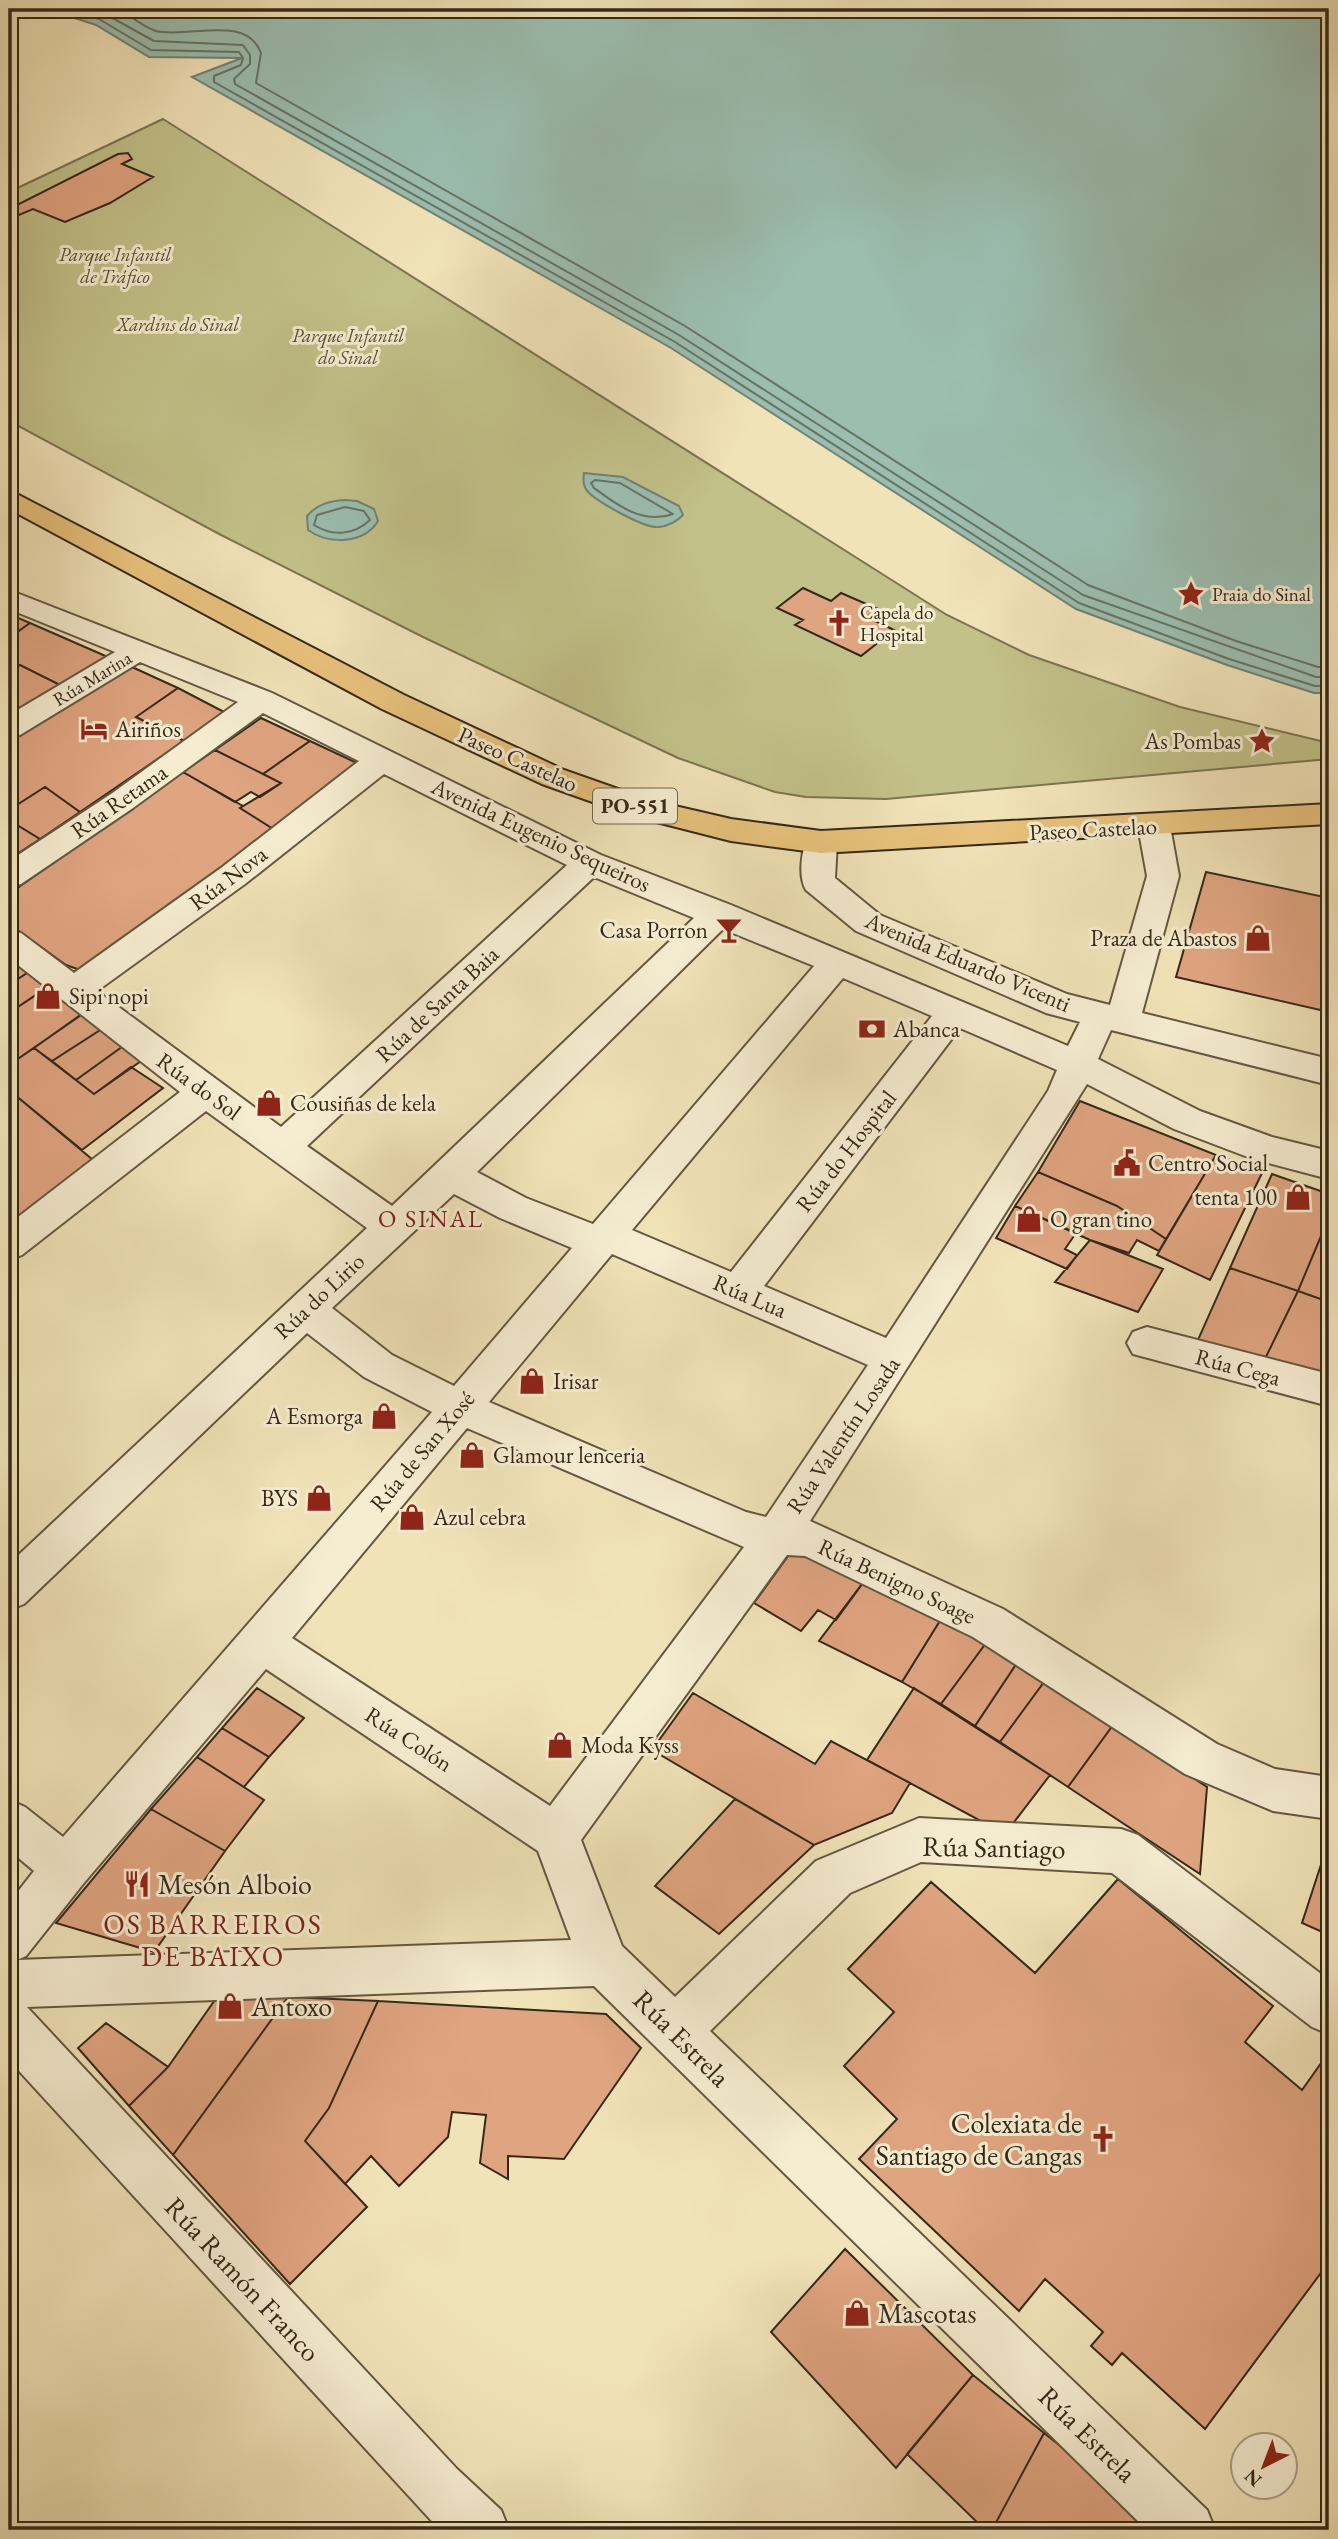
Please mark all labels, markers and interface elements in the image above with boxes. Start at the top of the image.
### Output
park label: Parque Infantil de Tráfico [59,242,171,289]
park label: Xardíns do Sinal [115,312,239,337]
park label: Parque Infantil do Sinal [292,323,404,370]
place icon: Praia do Sinal [1176,579,1206,609]
place label: Praia do Sinal [1212,582,1311,607]
place label: Capela do Hospital [860,600,933,647]
church icon: Capela do Hospital [824,608,854,638]
street label: Rúa Marina [48,645,137,712]
hotel icon: Airiños [79,714,109,744]
place label: Airiños [114,714,181,744]
street label: Paseo Castelao [453,719,583,799]
place label: As Pombas [1143,726,1241,756]
place icon: As Pombas [1247,726,1277,756]
street label: Rúa Retama [65,756,174,845]
street label: Avenida Eugenio Sequeiros [426,771,655,899]
road number: PO-551 [593,788,677,824]
street label: Paseo Castelao [1028,811,1158,847]
street label: Rúa Nova [183,838,274,917]
street label: Avenida Eduardo Vicenti [860,905,1075,1019]
place label: Casa Porron [599,915,708,945]
bar icon: Casa Porron [714,915,744,945]
place label: Praza de Abastos [1090,923,1237,953]
shop icon: Praza de Abastos [1243,923,1273,953]
street label: Rúa de Santa Baia [369,939,506,1069]
shop icon: Sipi nopi [33,981,63,1011]
place label: Sipi nopi [69,981,149,1011]
bank icon: Abanca [857,1014,887,1044]
place label: Abanca [892,1014,961,1044]
street label: Rúa do Sol [151,1045,248,1127]
street label: Rúa do Hospital [789,1084,903,1218]
shop icon: Cousiñas de kela [254,1088,284,1118]
place label: Cousiñas de kela [290,1088,437,1118]
public building icon: Centro Social [1112,1148,1142,1178]
place label: Centro Social [1148,1148,1269,1178]
place label: tenta 100 [1195,1182,1277,1212]
shop icon: tenta 100 [1283,1182,1313,1212]
district label: O SINAL [378,1203,484,1234]
shop icon: O gran tino [1014,1204,1044,1234]
place label: O gran tino [1050,1204,1152,1234]
street label: Rúa do Lirio [267,1246,371,1346]
street label: Rúa Lua [709,1267,792,1325]
street label: Rúa Cega [1192,1341,1285,1393]
street label: Rúa Valentín Losada [779,1350,907,1519]
shop icon: Irisar [517,1366,547,1396]
place label: Irisar [553,1366,599,1396]
street label: Rúa de San Xosé [363,1385,481,1517]
place label: A Esmorga [265,1401,364,1431]
shop icon: A Esmorga [369,1401,399,1431]
shop icon: Glamour lenceria [457,1440,487,1470]
place label: Glamour lenceria [493,1440,646,1470]
place label: BYS [261,1483,298,1513]
shop icon: BYS [304,1483,334,1513]
shop icon: Azul cebra [397,1502,427,1532]
place label: Azul cebra [432,1502,527,1532]
street label: Rúa Benigno Soage [813,1531,981,1631]
street label: Rúa Colón [359,1700,459,1778]
shop icon: Moda Kyss [545,1730,575,1760]
place label: Moda Kyss [581,1730,679,1760]
street label: Rúa Santiago [922,1828,1066,1866]
place label: Mesón Alboio [158,1866,312,1902]
restaurant icon: Mesón Alboio [122,1869,152,1899]
district label: OS BARREIROS DE BAIXO [103,1906,323,1974]
street label: Rúa Estrela [626,1982,739,2095]
place label: Antoxo [250,1988,332,2024]
shop icon: Antoxo [215,1991,245,2021]
place label: Colexiata de Santiago de Cangas [876,2105,1082,2173]
church icon: Colexiata de Santiago de Cangas [1088,2124,1118,2154]
street label: Rúa Ramón Franco [157,2189,329,2369]
place label: Mascotas [878,2295,977,2331]
shop icon: Mascotas [842,2298,872,2328]
street label: Rúa Estrela [1031,2378,1145,2490]
north arrow [1230,2430,1300,2500]
text: N [1238,2463,1267,2493]

